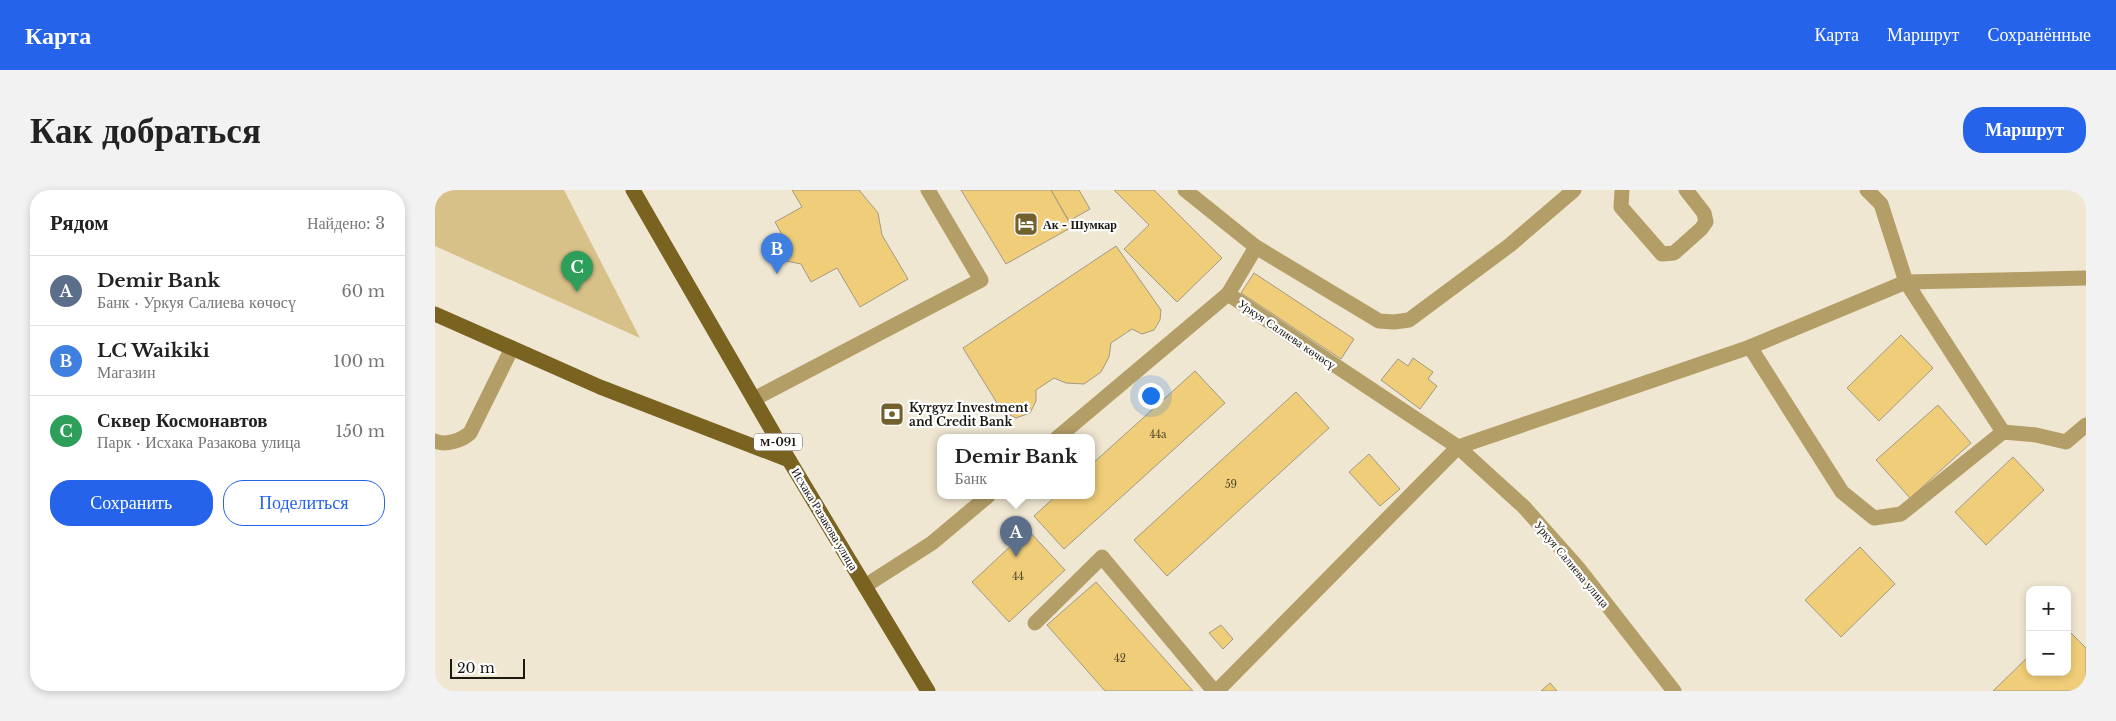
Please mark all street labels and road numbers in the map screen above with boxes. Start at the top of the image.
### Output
street label: Уркуя Салиева көчөсү [1235,296,1339,372]
road number: М-091 [754,433,802,450]
street label: Исхака Разакова улица [789,465,862,573]
street label: Уркуя Салиева улица [1531,517,1613,611]

